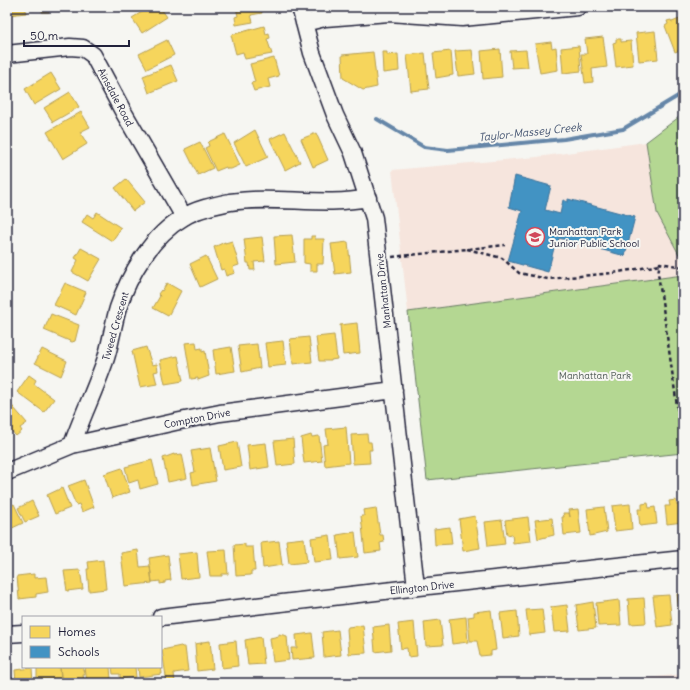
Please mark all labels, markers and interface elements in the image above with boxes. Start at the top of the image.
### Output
scale bar [24,22,129,48]
text: 50 m [30,28,59,43]
street label: Ainsdale Road [95,66,136,129]
water label: Taylor-Massey Creek [478,119,584,144]
place label: Manhattan Park Junior Public School [549,225,639,250]
school or university icon: Manhattan Park Junior Public School [524,226,546,248]
street label: Manhattan Drive [373,253,394,329]
street label: Tweed Crescent [99,290,132,362]
park label: Manhattan Park [559,369,631,382]
street label: Compton Drive [163,406,231,431]
street label: Ellington Drive [389,578,455,597]
legend [22,616,162,668]
text: Homes [58,624,96,639]
text: Schools [58,644,99,659]

